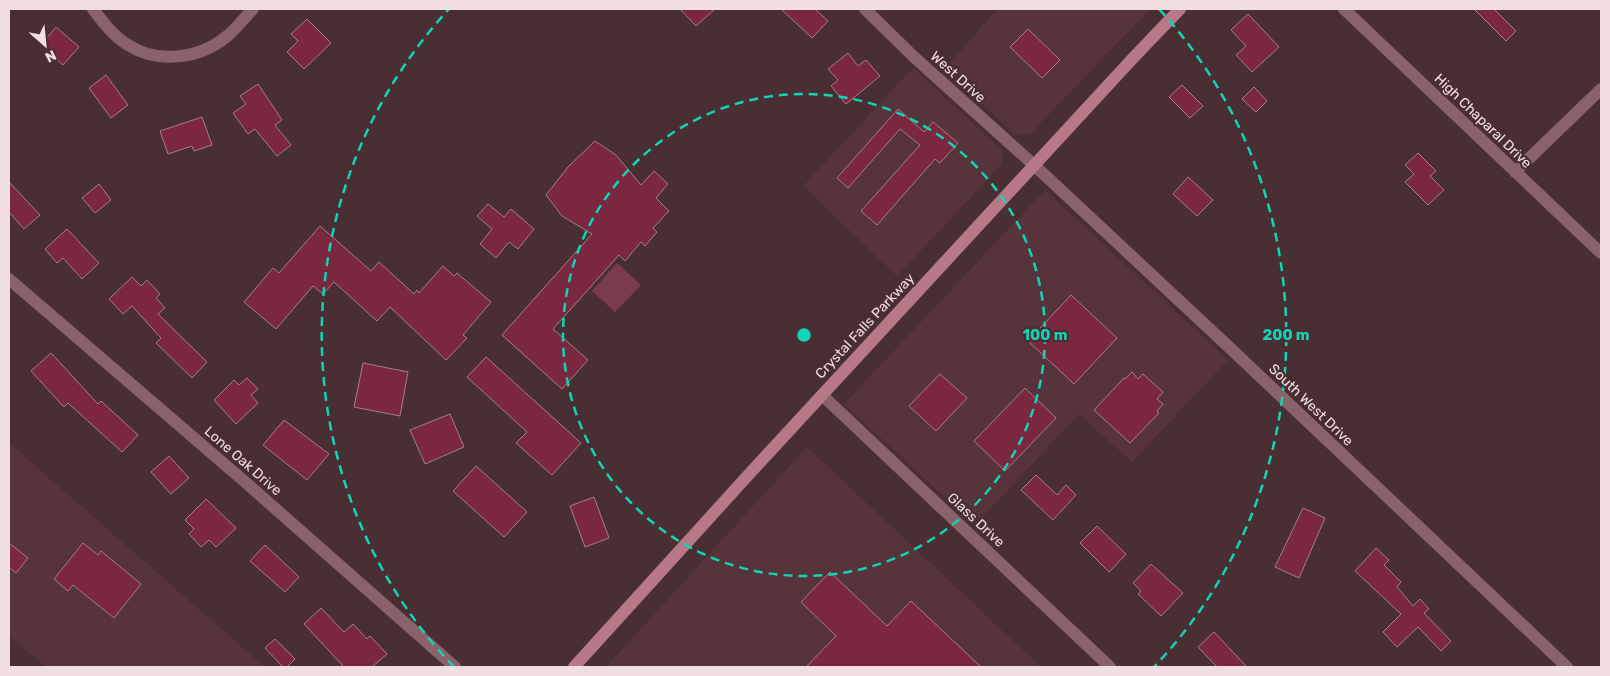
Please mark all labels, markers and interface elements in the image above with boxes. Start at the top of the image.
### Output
north arrow [20,20,70,70]
text: N [42,46,59,66]
street label: West Drive [927,48,989,106]
street label: High Chaparal Drive [1431,70,1535,172]
street label: Crystal Falls Parkway [812,270,918,382]
centre of rings [795,326,813,344]
text: 100 m [1023,326,1067,344]
text: 200 m [1262,326,1310,344]
street label: South West Drive [1265,360,1357,450]
street label: Lone Oak Drive [201,423,285,499]
street label: Glass Drive [944,489,1008,551]

